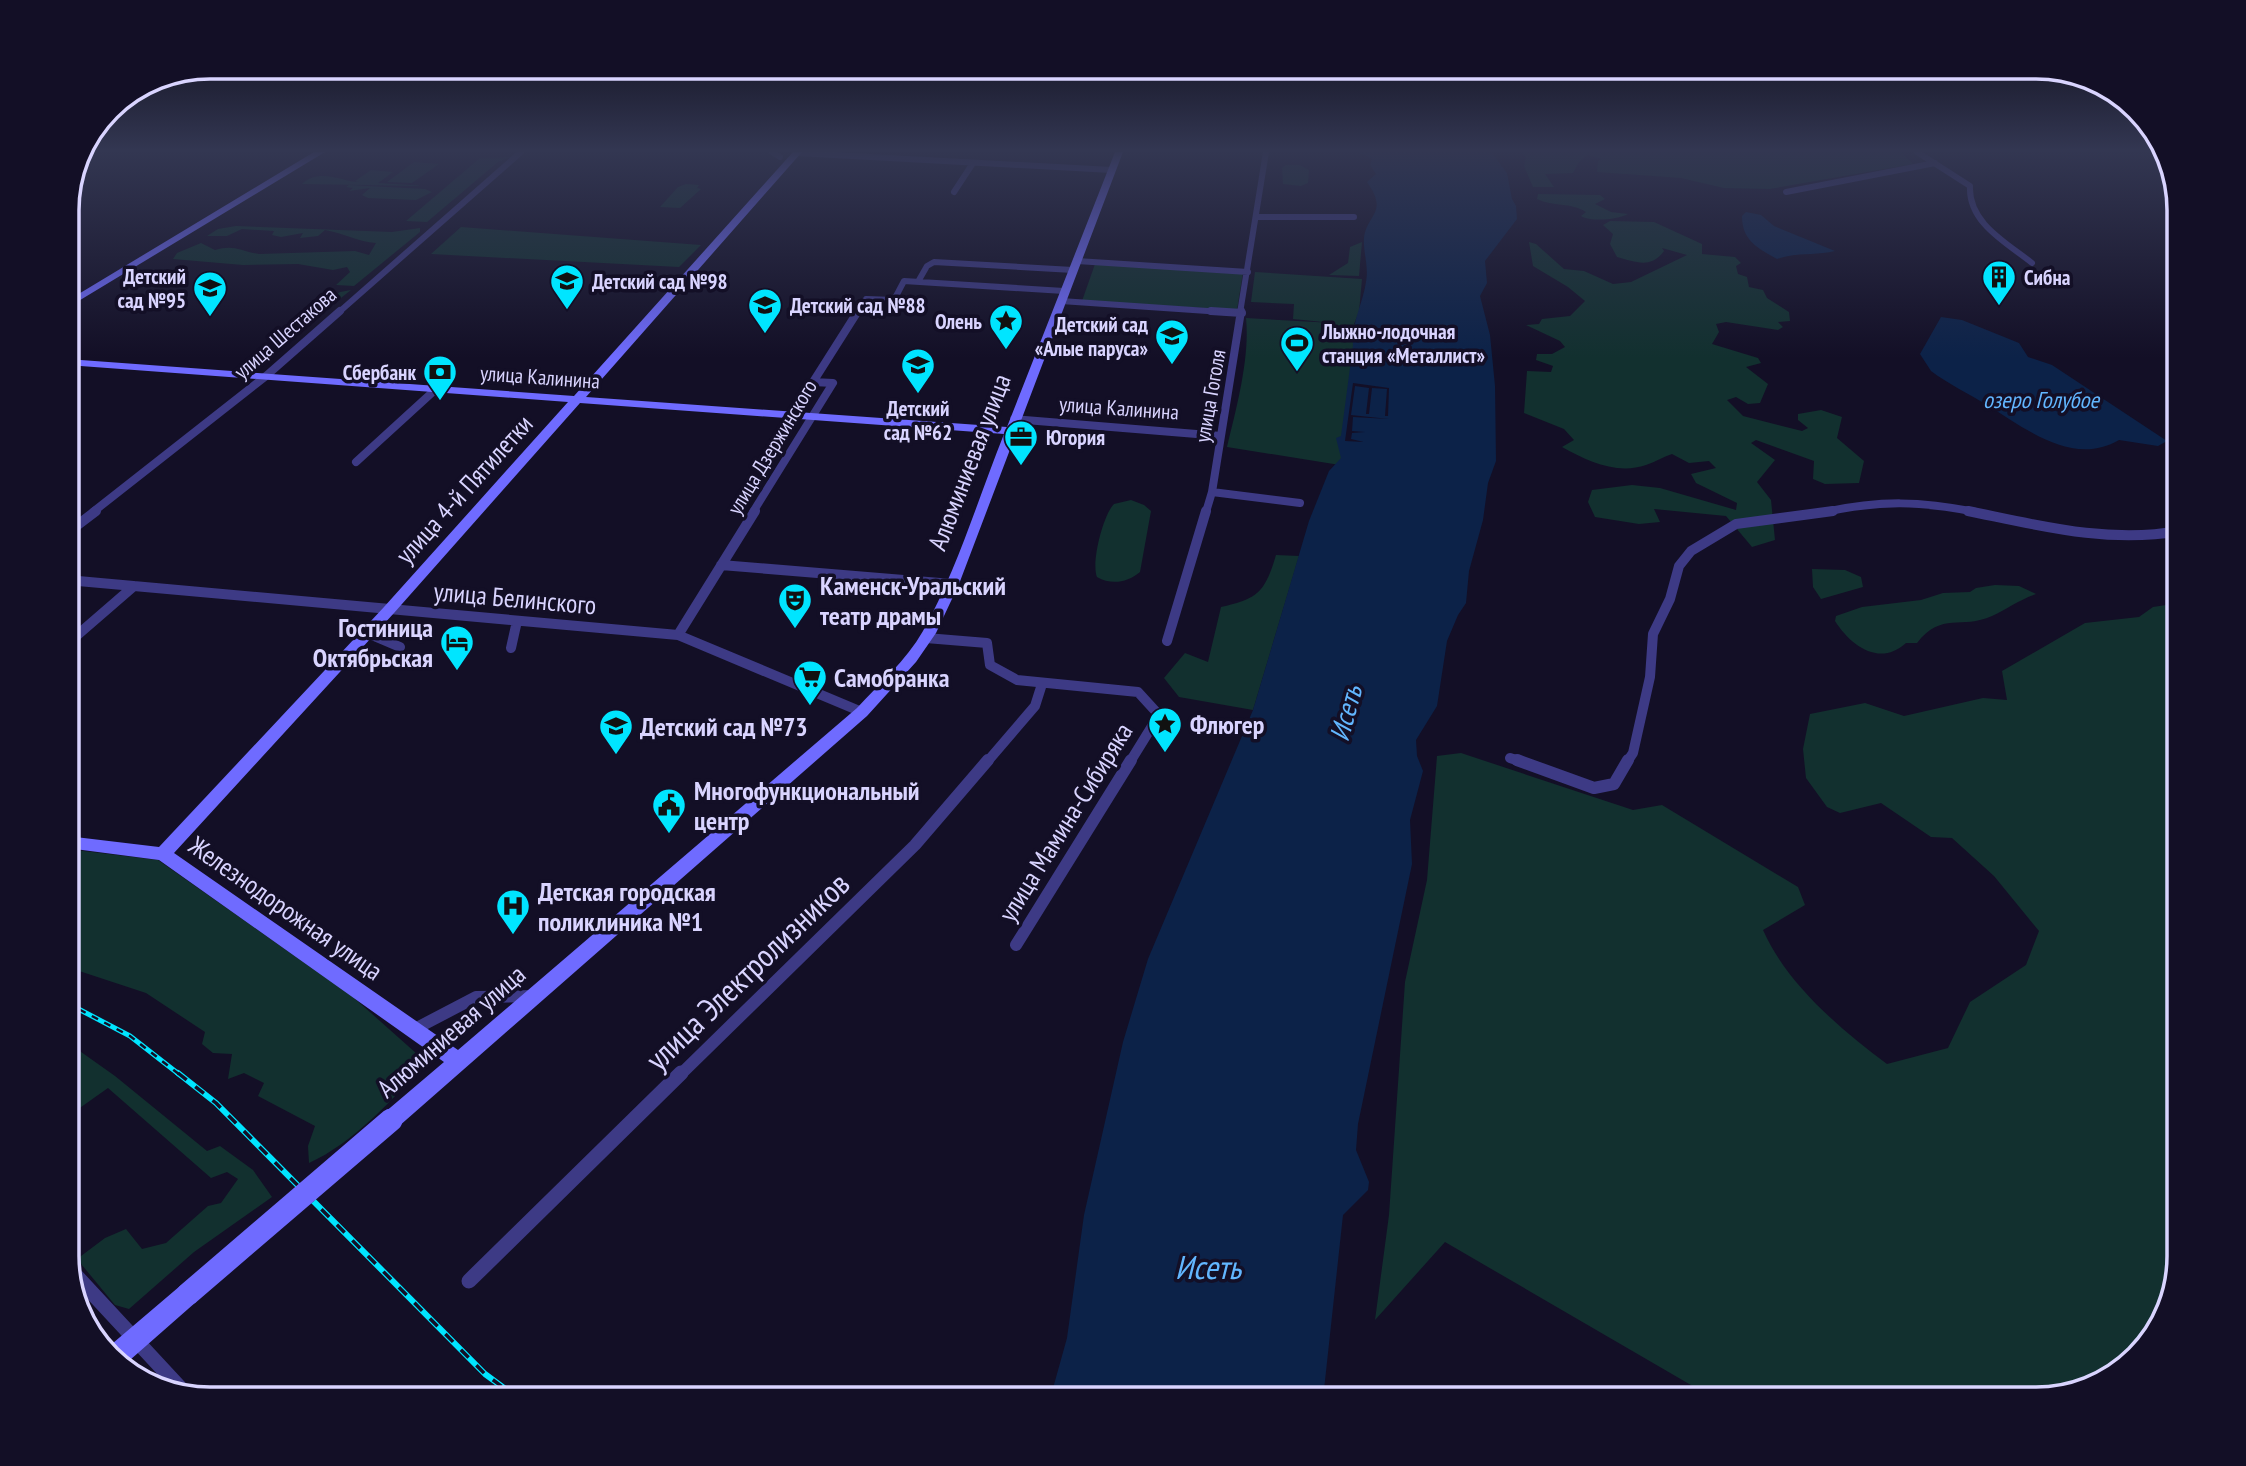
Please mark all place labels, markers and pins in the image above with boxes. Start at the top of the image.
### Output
building icon: Сибна [1980,258,2018,307]
school or university icon: Детский сад №98 [548,262,586,311]
place label: Детский сад №95 [118,263,186,314]
place label: Сибна [2024,264,2071,291]
place label: Детский сад №98 [592,268,728,295]
school or university icon: Детский сад №95 [191,269,229,318]
school or university icon: Детский сад №88 [746,286,784,335]
place label: Детский сад №88 [790,292,926,319]
place icon: Олень [987,302,1025,351]
place label: Олень [935,308,982,335]
place label: Детский сад «Алые паруса» [1035,311,1148,362]
school or university icon: Детский сад «Алые паруса» [1153,317,1191,366]
place label: Лыжно-лодочная станция «Металлист» [1321,318,1486,369]
sports icon: Лыжно-лодочная станция «Металлист» [1278,324,1316,373]
school or university icon: Детский сад №62 [899,346,937,395]
bank icon: Сбербанк [421,353,459,402]
place label: Сбербанк [343,359,416,386]
place label: Детский сад №62 [884,395,952,446]
office icon: Югория [1002,418,1040,467]
place label: Югория [1046,424,1105,451]
place label: Каменск-Уральский театр драмы [820,569,1006,632]
theatre icon: Каменск-Уральский театр драмы [776,581,814,630]
place label: Гостиница Октябрьская [313,611,433,674]
hotel icon: Гостиница Октябрьская [438,623,476,672]
supermarket icon: Самобранка [791,658,829,707]
place label: Самобранка [834,661,949,694]
place icon: Флюгер [1146,705,1184,754]
school or university icon: Детский сад №73 [597,707,635,756]
place label: Флюгер [1190,708,1265,741]
place label: Детский сад №73 [640,710,808,743]
place label: Многофункциональный центр [694,774,920,837]
public building icon: Многофункциональный центр [650,786,688,835]
place label: Детская городская поликлиника №1 [538,875,716,938]
hospital icon: Детская городская поликлиника №1 [494,887,532,936]

